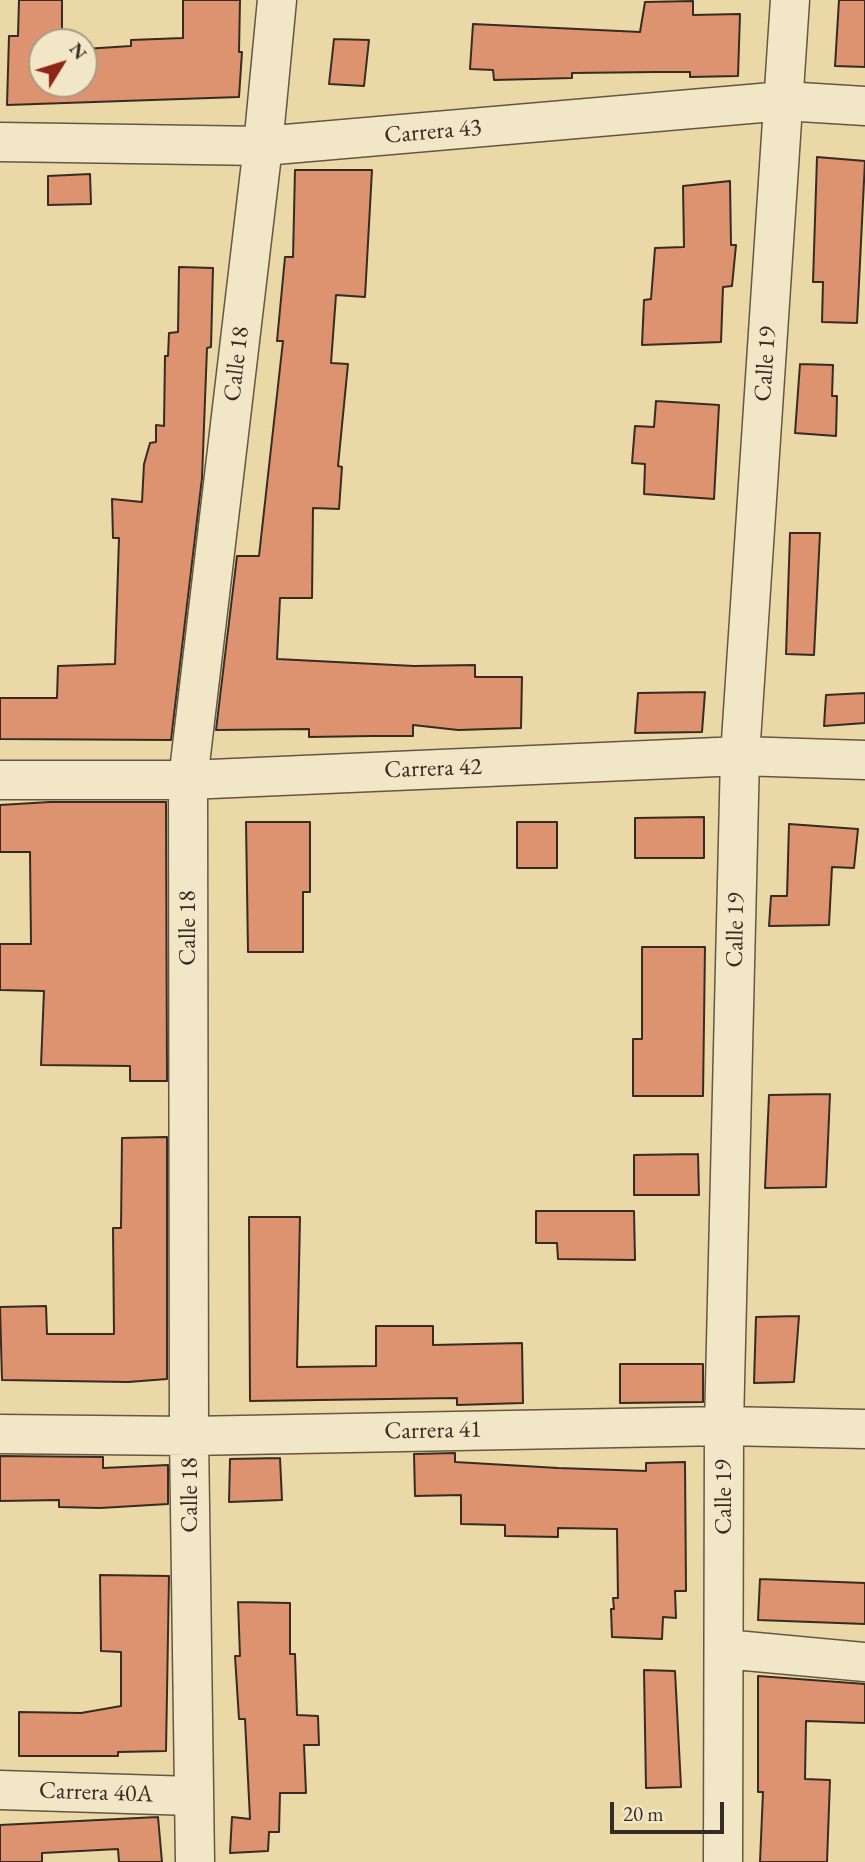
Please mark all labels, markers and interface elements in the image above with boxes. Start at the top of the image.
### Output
north arrow [28,28,98,98]
text: N [64,37,93,65]
street label: Carrera 43 [383,113,483,151]
street label: Calle 18 [218,325,256,403]
street label: Calle 19 [749,325,783,403]
street label: Carrera 42 [384,753,482,785]
street label: Calle 18 [174,890,202,966]
street label: Calle 19 [721,892,751,968]
street label: Carrera 41 [384,1416,482,1446]
street label: Calle 18 [176,1457,204,1533]
street label: Calle 19 [710,1459,738,1535]
street label: Carrera 40A [39,1777,153,1809]
scale bar [613,1788,727,1832]
text: 20 m [623,1800,664,1827]

